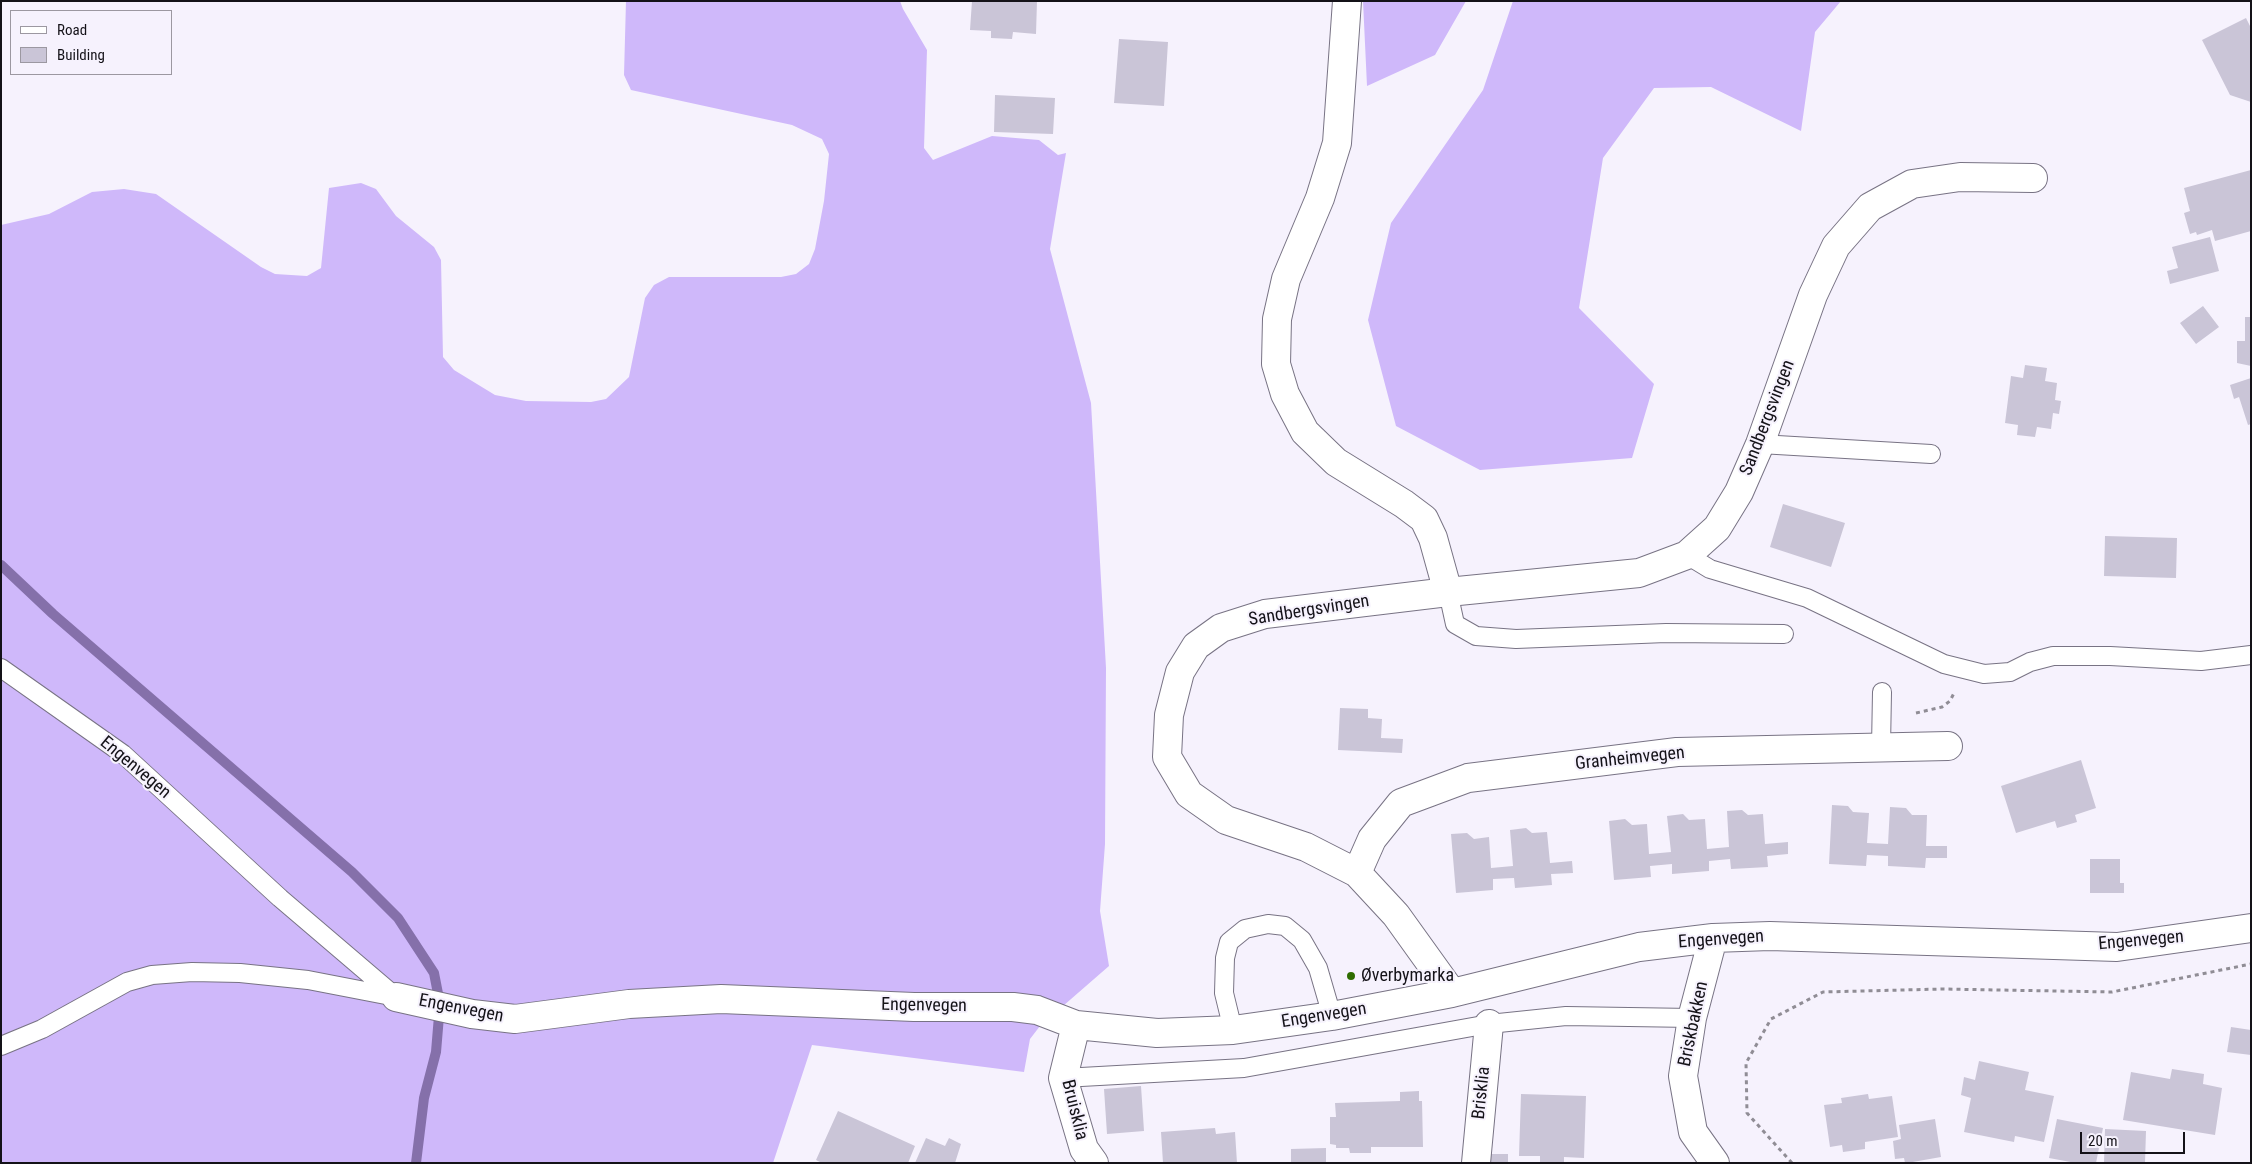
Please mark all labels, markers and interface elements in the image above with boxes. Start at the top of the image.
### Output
legend [10,10,172,75]
text: Road [57,21,87,39]
text: Building [57,46,105,64]
street label: Sandbergsvingen [1736,357,1800,479]
street label: Sandbergsvingen [1247,591,1371,631]
street label: Engenvegen [95,732,175,804]
street label: Granheimvegen [1574,743,1686,775]
street label: Engenvegen [1677,926,1765,954]
street label: Engenvegen [2097,927,2185,955]
place label: Øverbymarka [1361,965,1454,987]
marker: Øverbymarka [1345,970,1357,982]
street label: Briskbakken [1674,979,1714,1069]
street label: Engenvegen [417,990,505,1028]
street label: Engenvegen [881,994,967,1018]
street label: Engenvegen [1280,999,1368,1033]
street label: Brisklia [1469,1066,1495,1120]
street label: Bruisklia [1056,1078,1092,1142]
scale bar [2082,1122,2187,1154]
text: 20 m [2088,1132,2118,1150]

